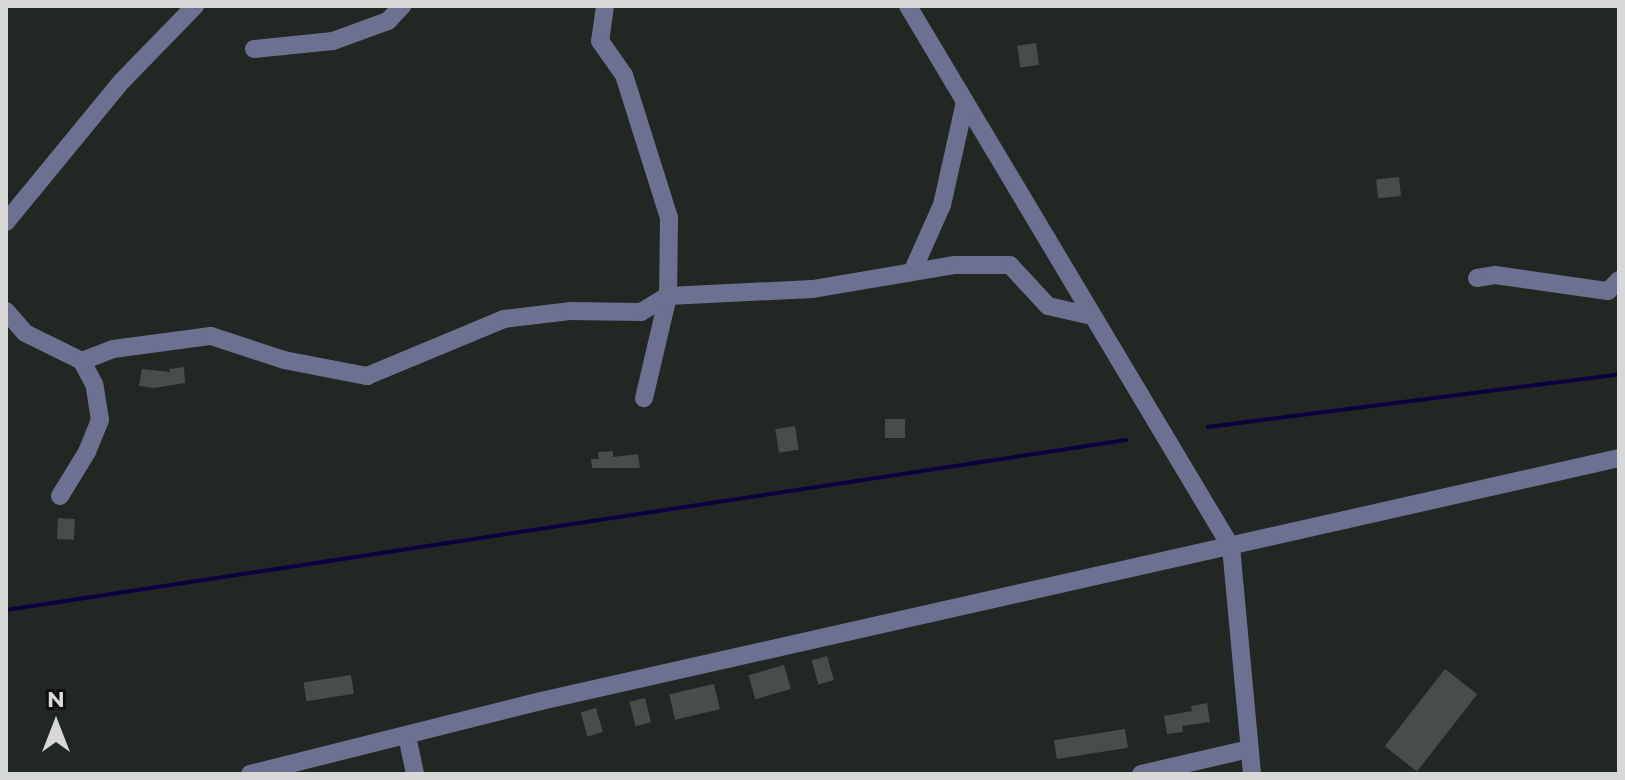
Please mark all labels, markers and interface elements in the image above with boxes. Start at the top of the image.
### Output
north arrow [16,684,96,764]
text: N [47,686,65,713]

